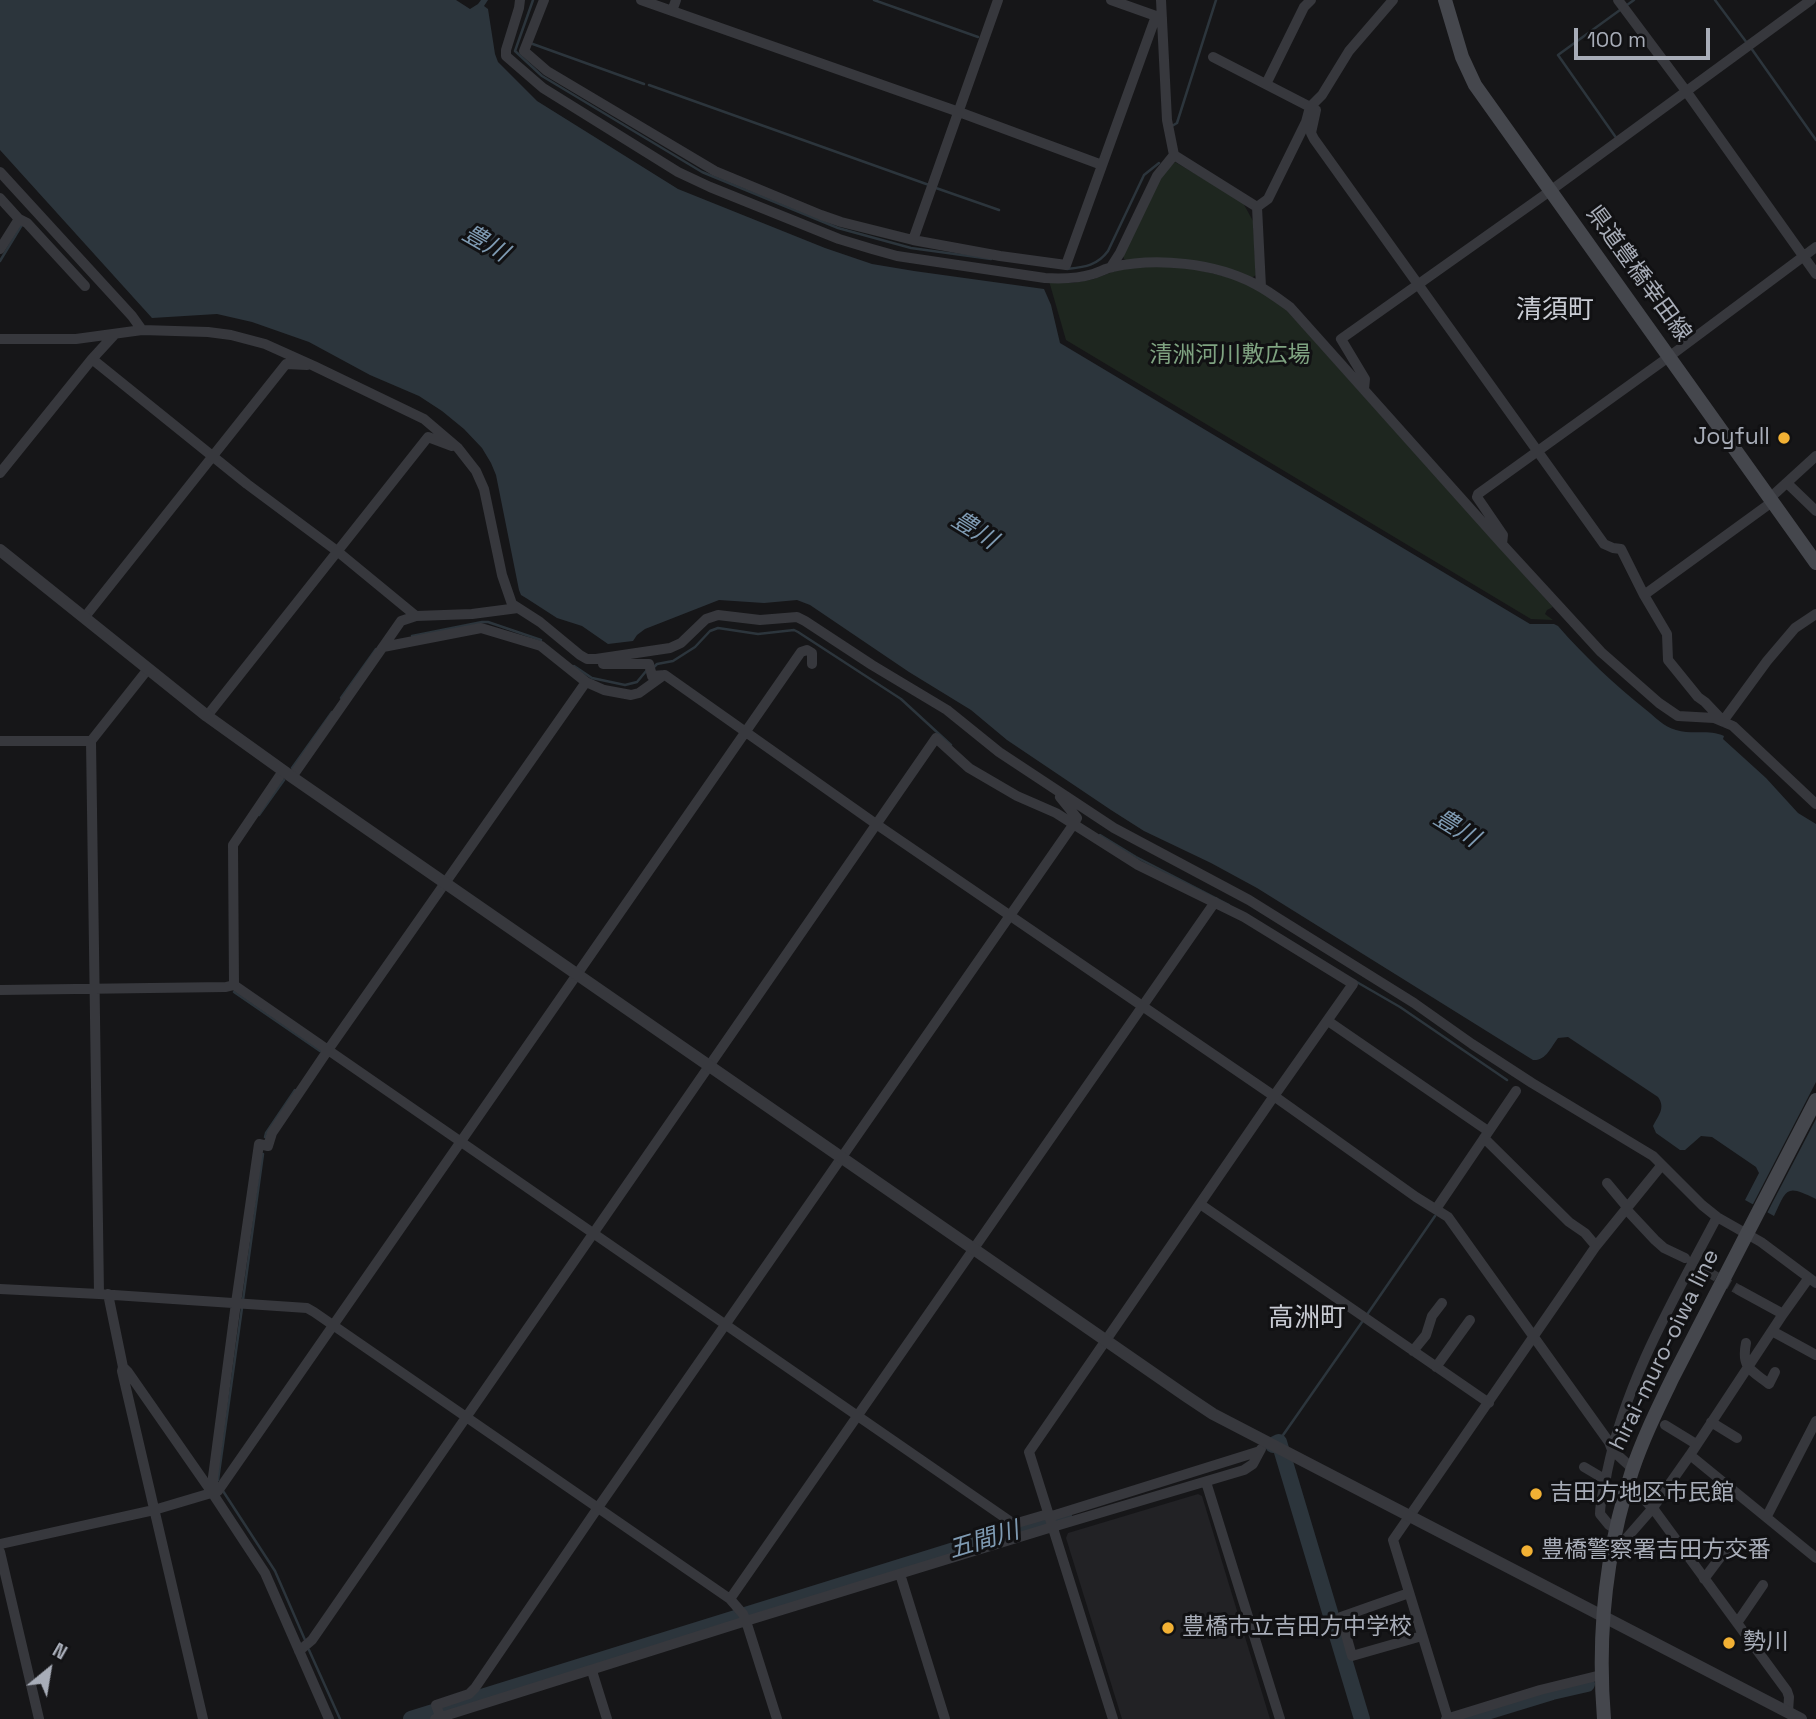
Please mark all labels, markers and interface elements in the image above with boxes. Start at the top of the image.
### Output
scale bar [1578,14,1714,58]
text: 100 m [1587,26,1646,53]
street label: 県道豊橋幸田線 [1580,201,1696,347]
water label: 豊川 [457,220,513,268]
district label: 清須町 [1516,295,1594,327]
park label: 清洲河川敷広場 [1150,342,1310,370]
place label: Joyfull [1693,424,1770,452]
marker: Joyfull [1776,430,1792,446]
water label: 豊川 [946,506,1002,556]
water label: 豊川 [1428,804,1484,854]
street label: hirai-muro-oiwa line [1604,1245,1726,1455]
district label: 高洲町 [1268,1303,1346,1335]
place label: 吉田方地区市民館 [1550,1480,1734,1508]
marker: 吉田方地区市民館 [1528,1486,1544,1502]
water label: 五間川 [945,1517,1023,1565]
place label: 豊橋警察署吉田方交番 [1541,1537,1771,1565]
marker: 豊橋警察署吉田方交番 [1519,1543,1535,1559]
place label: 豊橋市立吉田方中学校 [1182,1614,1412,1642]
marker: 豊橋市立吉田方中学校 [1160,1620,1176,1636]
place label: 勢川 [1743,1629,1789,1657]
north arrow [14,1635,84,1705]
marker: 勢川 [1721,1635,1737,1651]
text: N [48,1637,72,1665]

